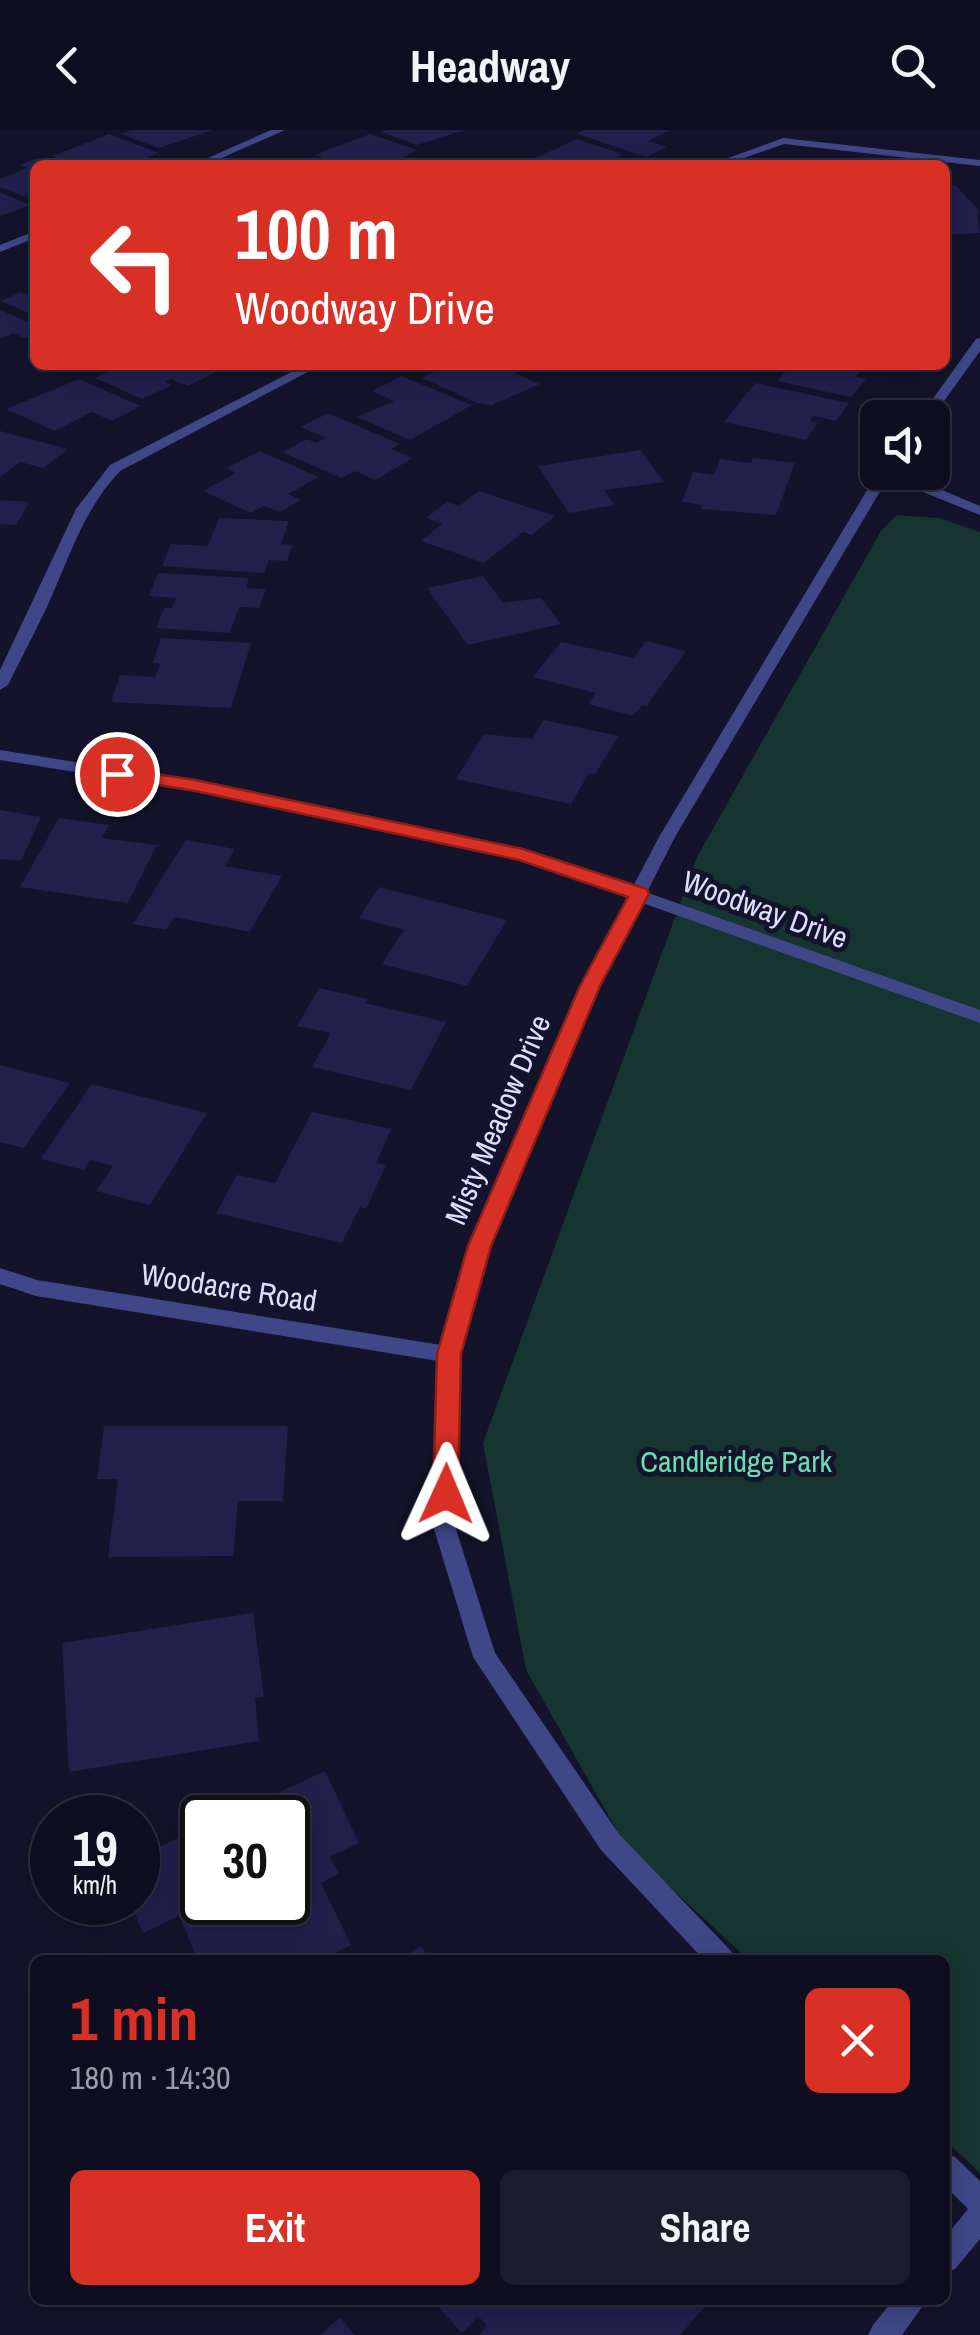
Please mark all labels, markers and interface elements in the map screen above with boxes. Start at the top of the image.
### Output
text: Headway [410,35,570,96]
icon: back [40,38,95,93]
icon: search [885,38,940,93]
text: 100 m [235,187,398,281]
icon: left [70,200,200,330]
text: Woodway Drive [235,277,495,338]
map controls [860,400,950,490]
button: sound [860,400,950,490]
pin [75,732,160,817]
icon: arrive [90,747,145,802]
street label: Woodway Drive [677,861,854,957]
street label: Misty Meadow Drive [435,1009,559,1231]
street label: Woodacre Road [138,1253,320,1321]
park label: Candleridge Park [640,1441,832,1481]
position arrow [394,1442,498,1546]
speed limit sign: 30 [180,1795,310,1925]
text: 19 [72,1814,118,1882]
text: km/h [73,1868,117,1902]
text: 1 min [70,1978,199,2059]
button: close [805,1988,910,2093]
text: 180 m · 14:30 [70,2056,230,2099]
button: Exit [70,2170,480,2285]
button: Share [500,2170,910,2285]

